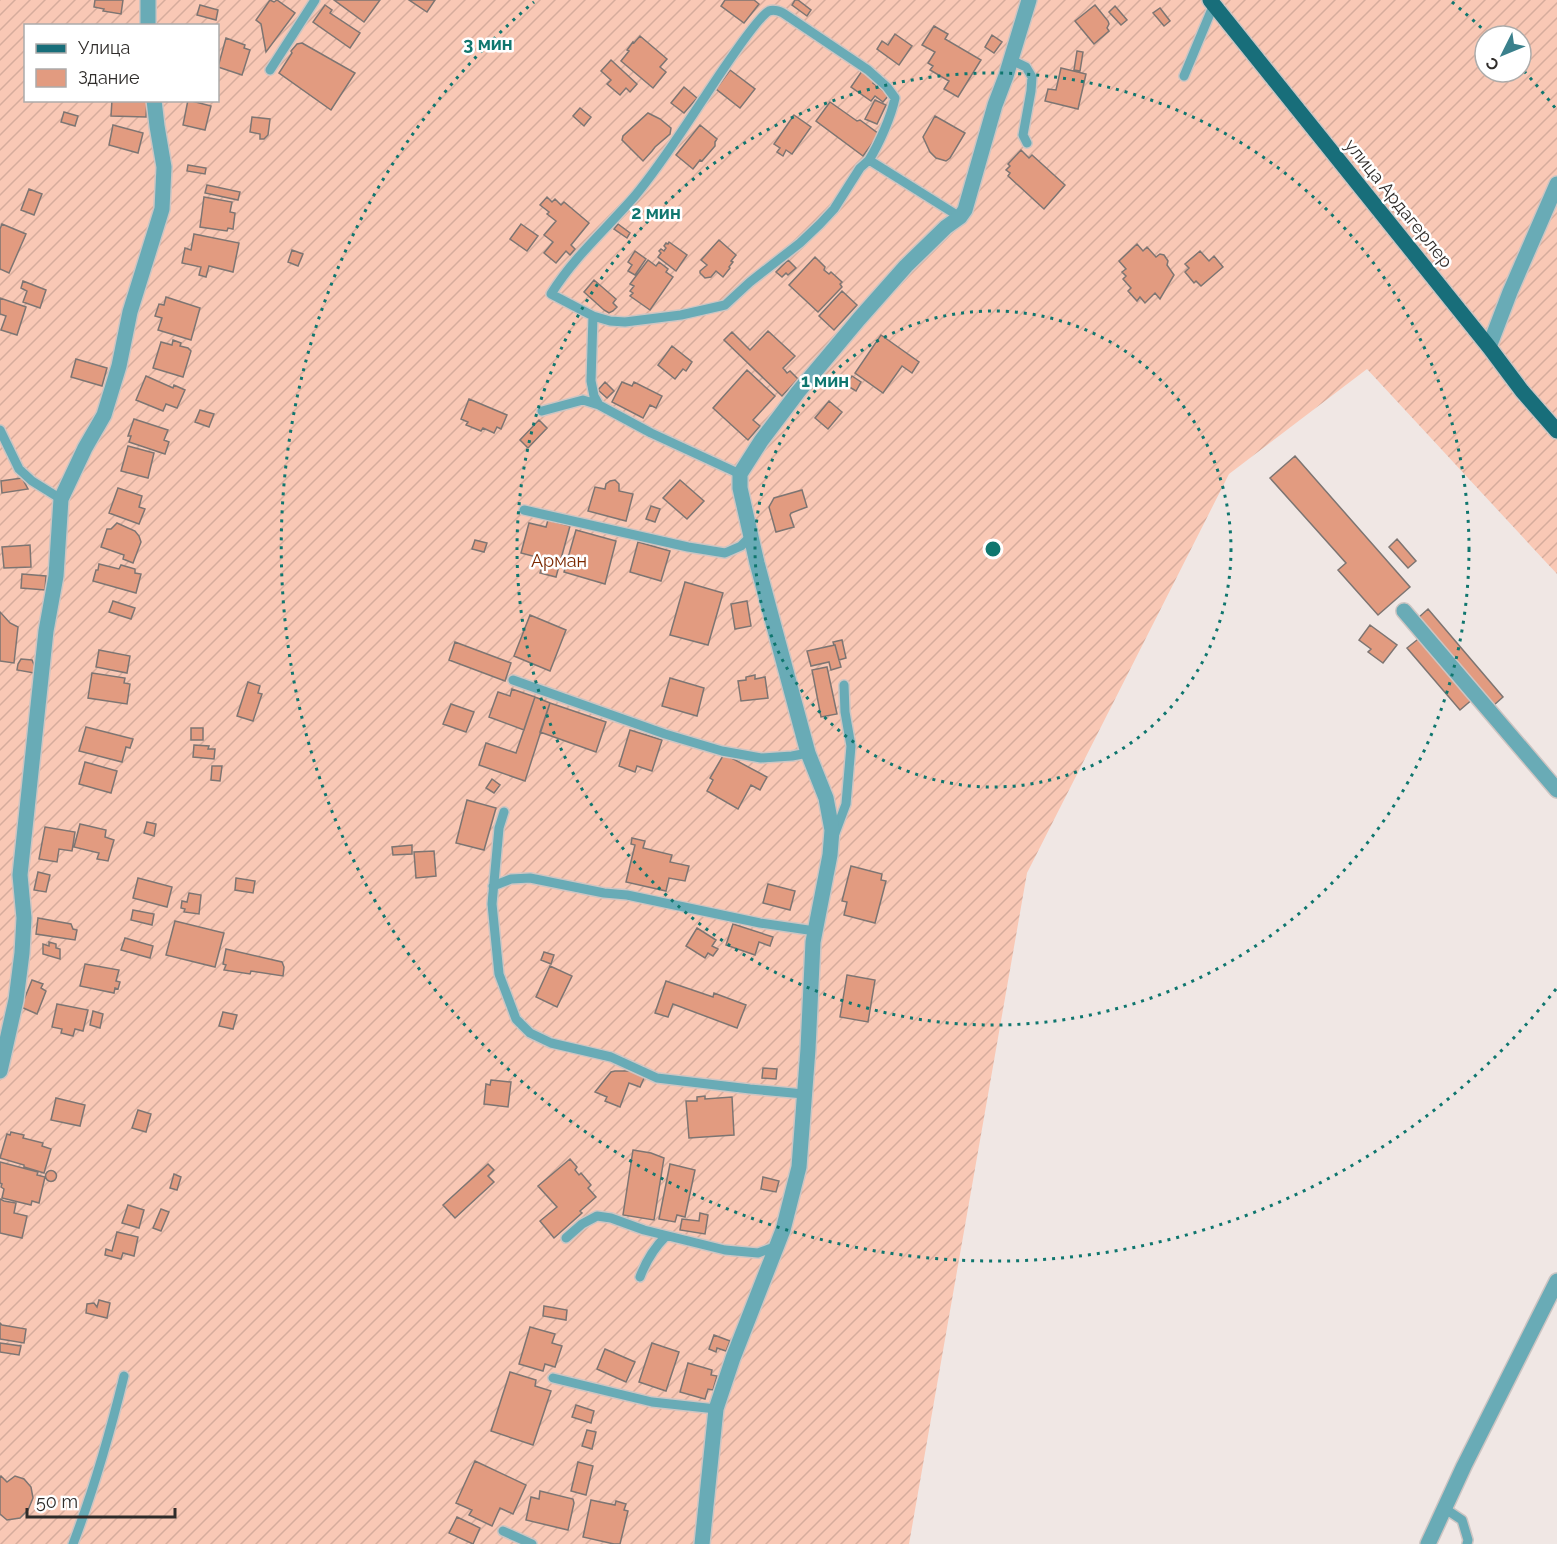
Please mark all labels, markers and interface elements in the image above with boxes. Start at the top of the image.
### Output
legend [24,24,219,102]
north arrow [1473,24,1533,84]
text: 3 мин [463,33,513,54]
text: Улица [78,37,130,58]
text: С [1482,53,1503,74]
text: Здание [78,67,140,88]
street label: улица Ардагерлер [1341,134,1457,272]
text: 2 мин [631,202,681,223]
text: 1 мин [801,370,849,391]
centre of rings [983,539,1003,559]
park label: Арман [531,550,587,571]
scale bar [27,1481,176,1519]
text: 50 m [36,1491,78,1512]

